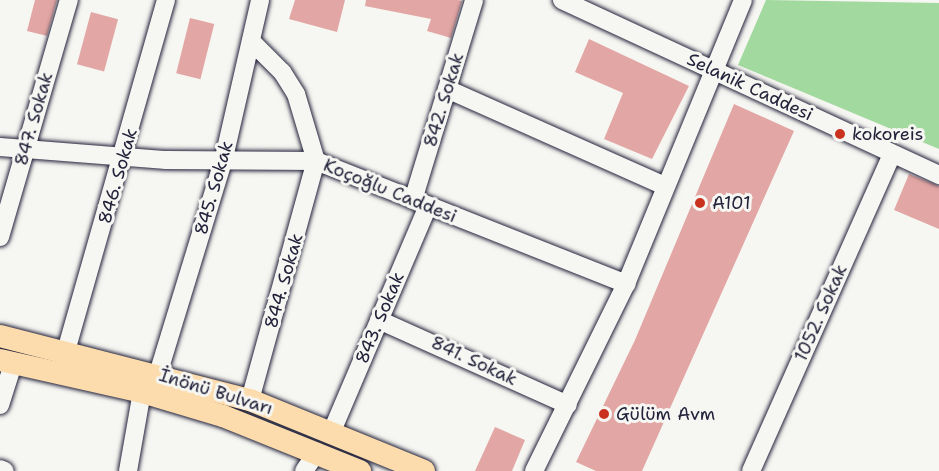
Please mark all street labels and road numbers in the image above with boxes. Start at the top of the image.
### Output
street label: Selanik Caddesi [684,48,816,126]
street label: 842. Sokak [419,50,469,150]
street label: 847. Sokak [10,70,58,168]
street label: 846. Sokak [94,126,142,226]
street label: 845. Sokak [190,139,238,237]
street label: Koçoğlu Caddesi [320,154,460,228]
street label: 844. Sokak [260,231,308,331]
street label: 1052. Sokak [790,261,852,365]
street label: 843. Sokak [351,269,409,367]
street label: 841. Sokak [428,332,520,390]
street label: İnönü Bulvarı [156,364,276,420]

